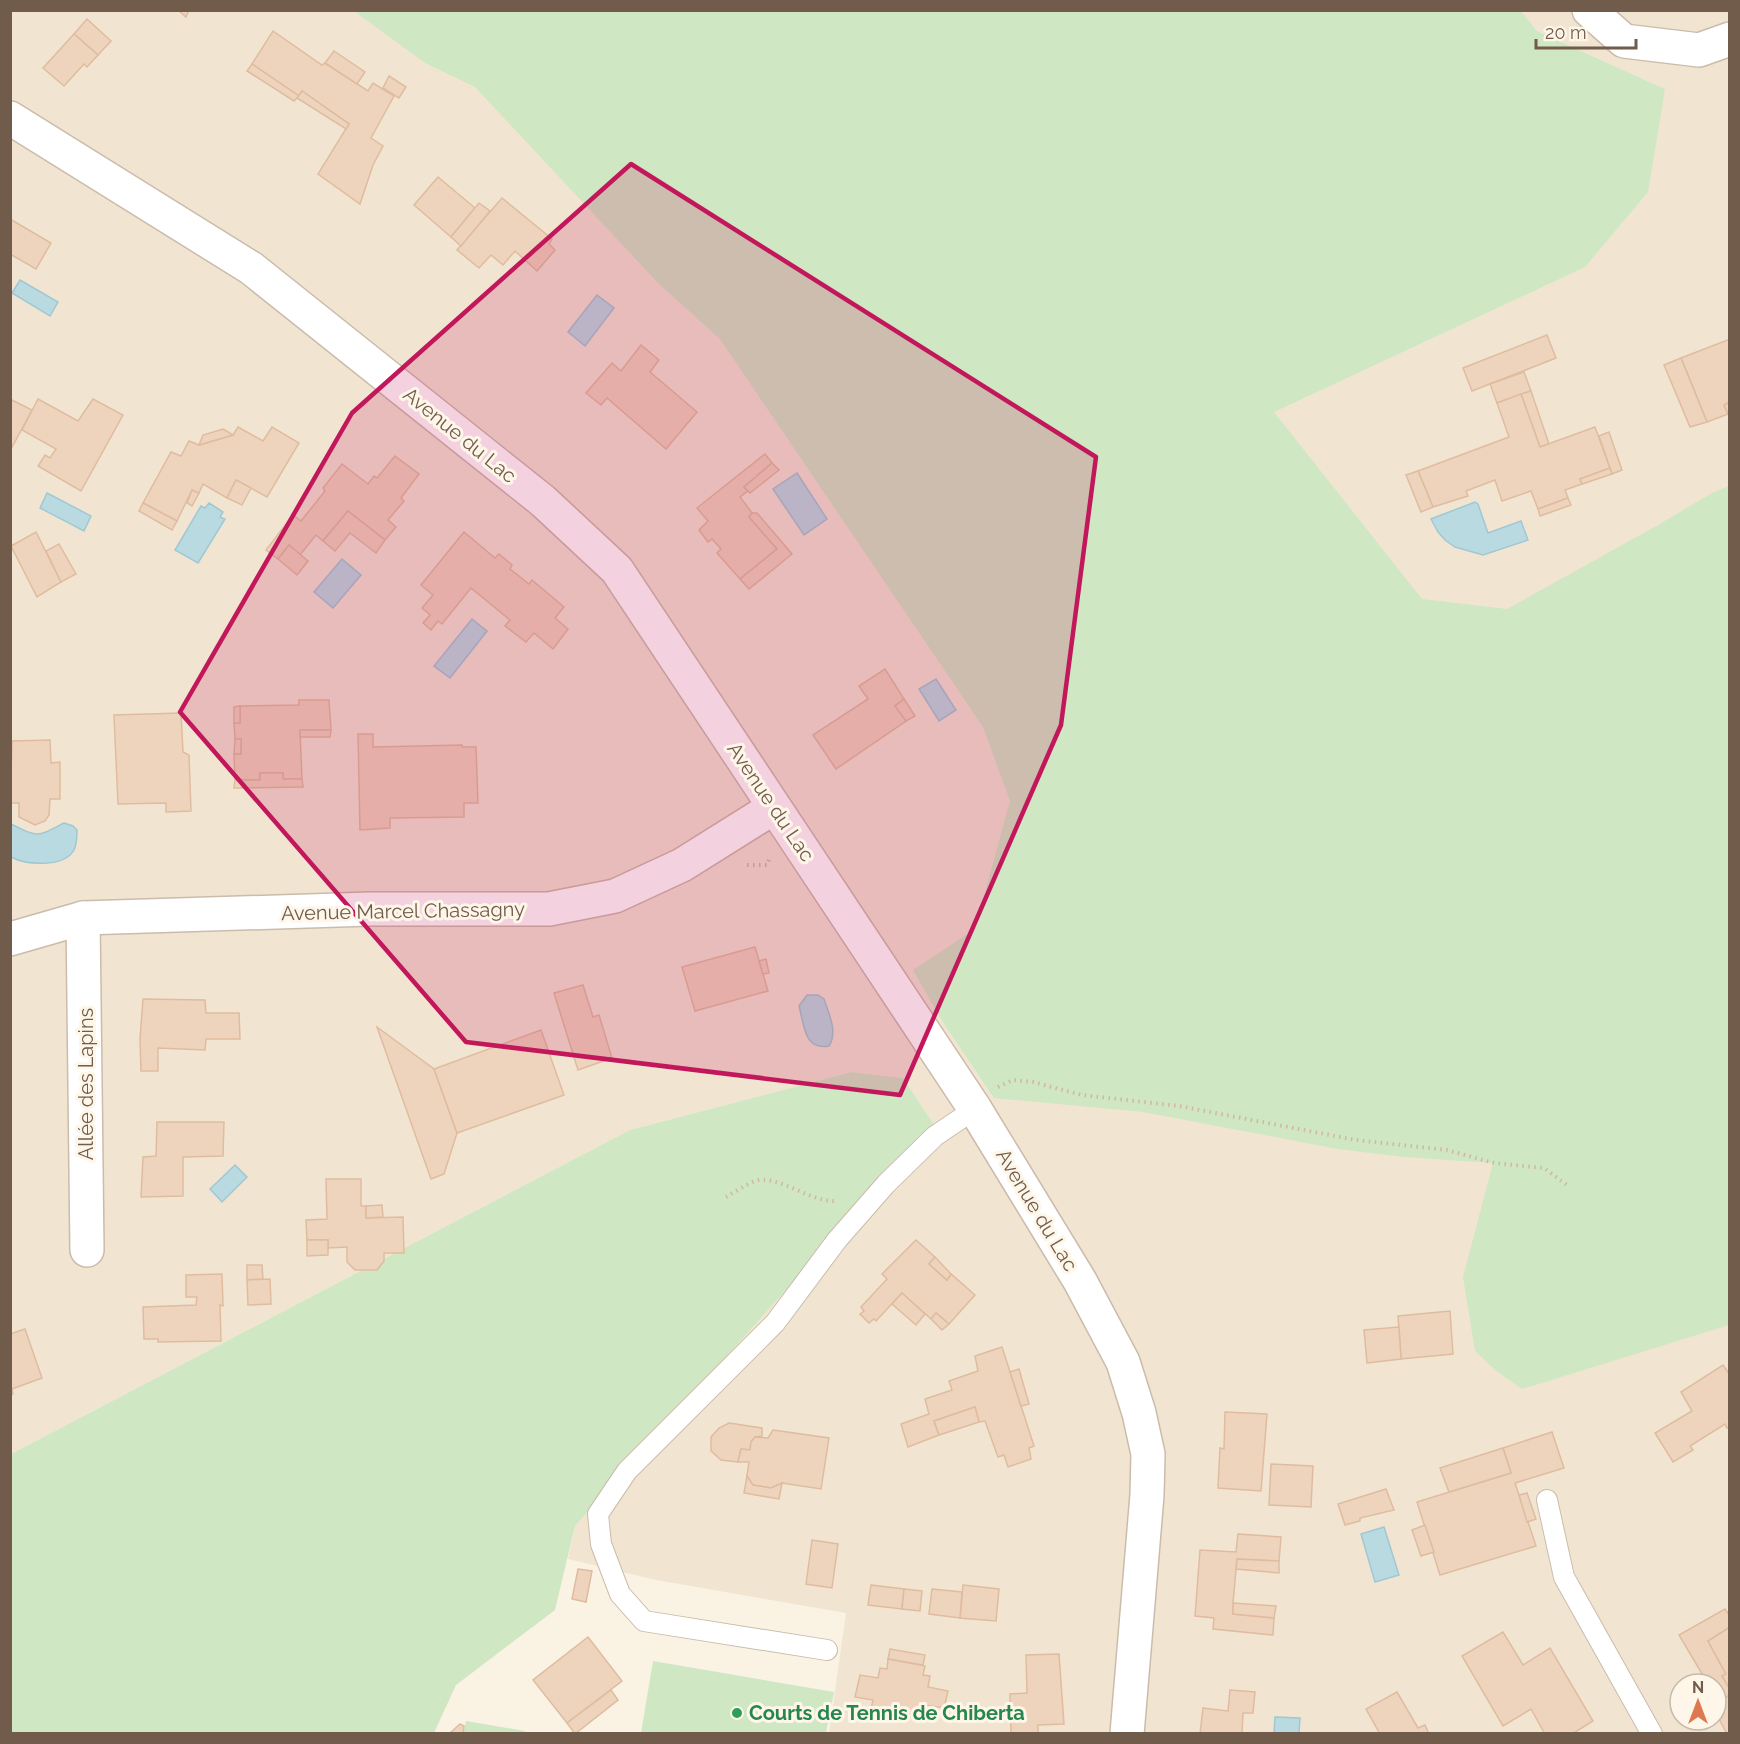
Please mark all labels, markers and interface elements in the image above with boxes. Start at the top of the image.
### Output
scale bar [1536,12,1636,50]
text: 20 m [1545,22,1587,43]
street label: Avenue du Lac [399,382,521,488]
street label: Avenue du Lac [722,738,820,866]
street label: Avenue Marcel Chassagny [281,897,525,925]
street label: Allée des Lapins [74,1008,98,1160]
street label: Avenue du Lac [991,1145,1083,1275]
north arrow [1668,1672,1728,1732]
text: N [1692,1678,1704,1697]
place label: Courts de Tennis de Chiberta [749,1701,1025,1725]
marker: Courts de Tennis de Chiberta [730,1706,744,1720]

